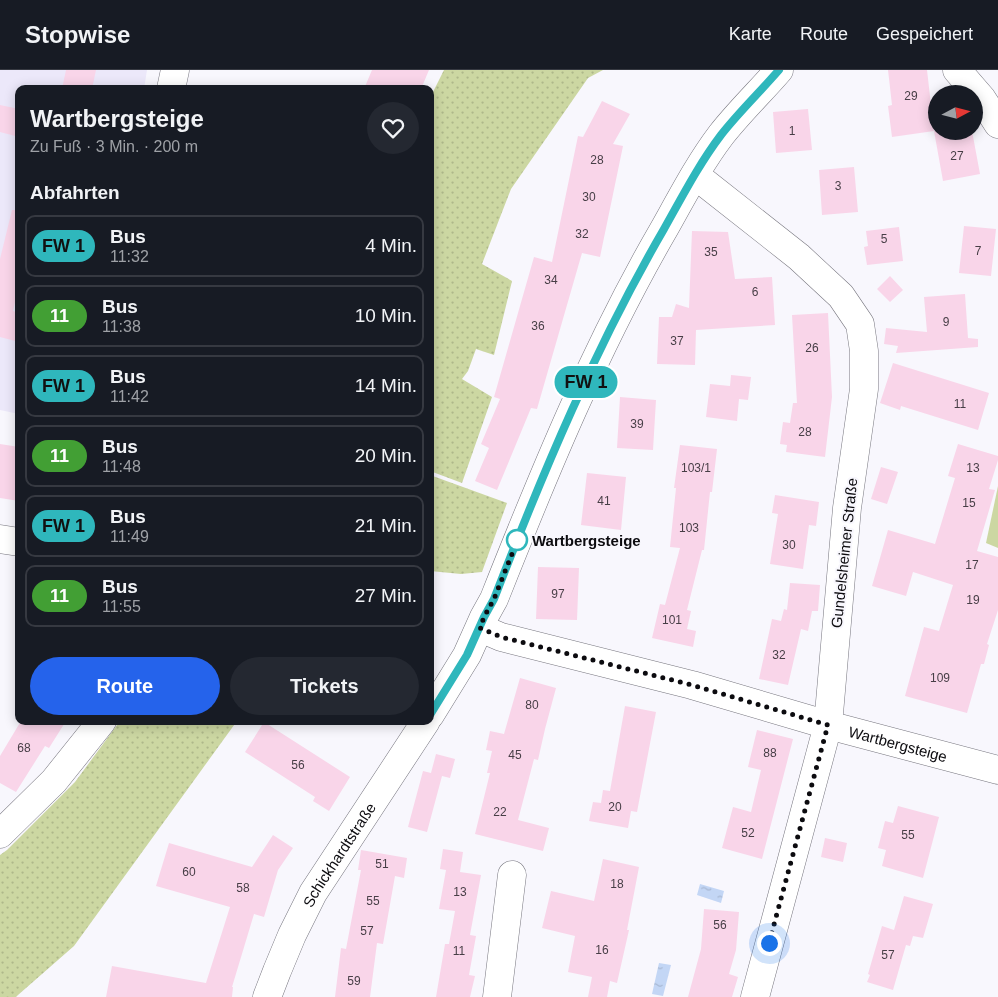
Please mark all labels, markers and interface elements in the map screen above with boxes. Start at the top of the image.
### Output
text: Stopwise [25,21,130,48]
text: Karte [729,24,772,44]
text: Route [800,24,848,44]
text: Gespeichert [876,24,973,44]
north arrow [928,85,982,140]
map controls [928,85,983,140]
house number: 29 [904,89,918,103]
button: heart [367,102,419,154]
text: Wartbergsteige [30,105,204,132]
house number: 1 [789,124,796,138]
text: Zu Fuß · 3 Min. · 200 m [30,138,198,155]
house number: 27 [950,149,964,163]
house number: 28 [590,153,604,167]
house number: 3 [835,179,842,193]
text: Abfahrten [30,182,120,203]
house number: 30 [582,190,596,204]
text: Bus [110,226,146,247]
house number: 32 [575,227,589,241]
house number: 5 [881,232,888,246]
text: 4 Min. [365,235,417,256]
text: FW 1 [42,236,85,256]
house number: 7 [975,244,982,258]
house number: 35 [704,245,718,259]
text: 11:32 [110,248,149,265]
house number: 34 [544,273,558,287]
house number: 6 [752,285,759,299]
text: Bus [102,296,138,317]
text: 10 Min. [355,305,417,326]
text: 11 [50,306,69,326]
house number: 9 [943,315,950,329]
text: 11:38 [102,318,141,335]
house number: 36 [531,319,545,333]
house number: 37 [670,334,684,348]
house number: 26 [805,341,819,355]
text: Bus [110,366,146,387]
line badge: FW 1 [551,366,621,398]
text: FW 1 [565,372,608,392]
text: 14 Min. [355,375,417,396]
text: FW 1 [42,376,85,396]
text: 11:42 [110,388,149,405]
house number: 11 [954,397,967,411]
house number: 39 [630,417,644,431]
house number: 28 [798,425,812,439]
text: Bus [102,436,138,457]
text: 20 Min. [355,445,417,466]
text: 11 [50,446,69,466]
text: 11:48 [102,458,141,475]
house number: 103/1 [681,461,711,475]
house number: 13 [966,461,980,475]
street label: Gundelsheimer Straße [828,477,860,629]
house number: 41 [597,494,611,508]
house number: 15 [962,496,976,510]
text: Bus [110,506,146,527]
text: 21 Min. [355,515,417,536]
text: FW 1 [42,516,85,536]
house number: 103 [679,521,699,535]
text: 11:49 [110,528,149,545]
marker: Wartbergsteige [506,529,528,551]
place label: Wartbergsteige [532,532,641,549]
house number: 30 [782,538,796,552]
house number: 17 [965,558,979,572]
text: Bus [102,576,138,597]
text: 27 Min. [355,585,417,606]
text: 11 [50,586,69,606]
house number: 97 [551,587,565,601]
house number: 19 [966,593,980,607]
text: 11:55 [102,598,141,615]
house number: 101 [662,613,682,627]
house number: 32 [772,648,786,662]
button: Route [30,657,220,715]
button: Tickets [230,657,419,715]
house number: 109 [930,671,950,685]
house number: 80 [525,698,539,712]
street label: Wartbergsteige [847,722,949,765]
house number: 68 [17,741,31,755]
house number: 88 [763,746,777,760]
house number: 45 [508,748,522,762]
house number: 56 [291,758,305,772]
street label: Schickhardtstraße [299,799,379,910]
house number: 20 [608,800,622,814]
house number: 22 [493,805,507,819]
house number: 52 [741,826,755,840]
house number: 55 [901,828,915,842]
house number: 51 [375,857,389,871]
house number: 60 [182,865,196,879]
house number: 18 [610,877,624,891]
house number: 58 [236,881,250,895]
house number: 13 [453,885,467,899]
house number: 55 [366,894,380,908]
house number: 56 [713,918,727,932]
house number: 57 [360,924,374,938]
your location [757,931,782,956]
house number: 16 [595,943,609,957]
house number: 11 [453,944,466,958]
house number: 57 [881,948,895,962]
house number: 59 [347,974,361,988]

